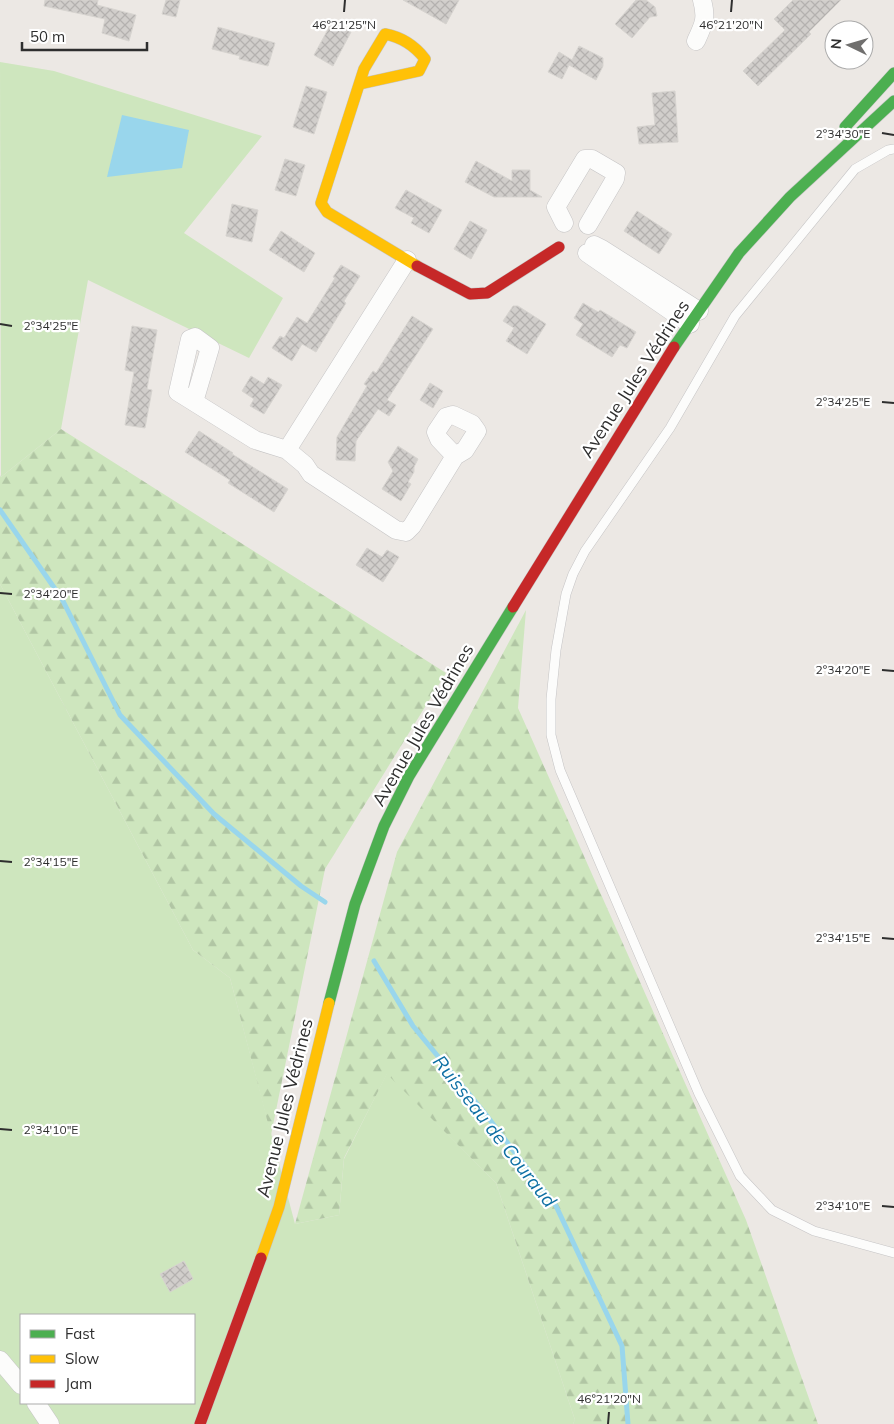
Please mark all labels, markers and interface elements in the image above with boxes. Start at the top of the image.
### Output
text: 46°21'25"N [312,17,376,32]
text: 46°21'20"N [699,17,763,32]
scale bar [22,20,148,52]
north arrow [824,20,874,70]
text: 50 m [30,27,65,46]
text: N [827,38,845,50]
text: 2°34'30"E [816,126,870,141]
street label: Avenue Jules Védrines [575,295,694,462]
text: 2°34'25"E [24,318,78,333]
text: 2°34'25"E [816,394,870,409]
text: 2°34'20"E [24,586,78,601]
street label: Avenue Jules Védrines [367,639,478,810]
text: 2°34'20"E [816,662,870,677]
text: 2°34'15"E [24,854,78,869]
text: 2°34'15"E [816,930,870,945]
street label: Avenue Jules Védrines [251,1016,318,1200]
water label: Ruisseau de Couraud [428,1050,562,1212]
text: 2°34'10"E [24,1122,78,1137]
text: 2°34'10"E [816,1198,870,1213]
legend [20,1314,195,1404]
text: Fast [65,1324,95,1343]
text: Slow [65,1349,99,1368]
text: Jam [65,1374,92,1393]
text: 46°21'20"N [577,1391,641,1406]

